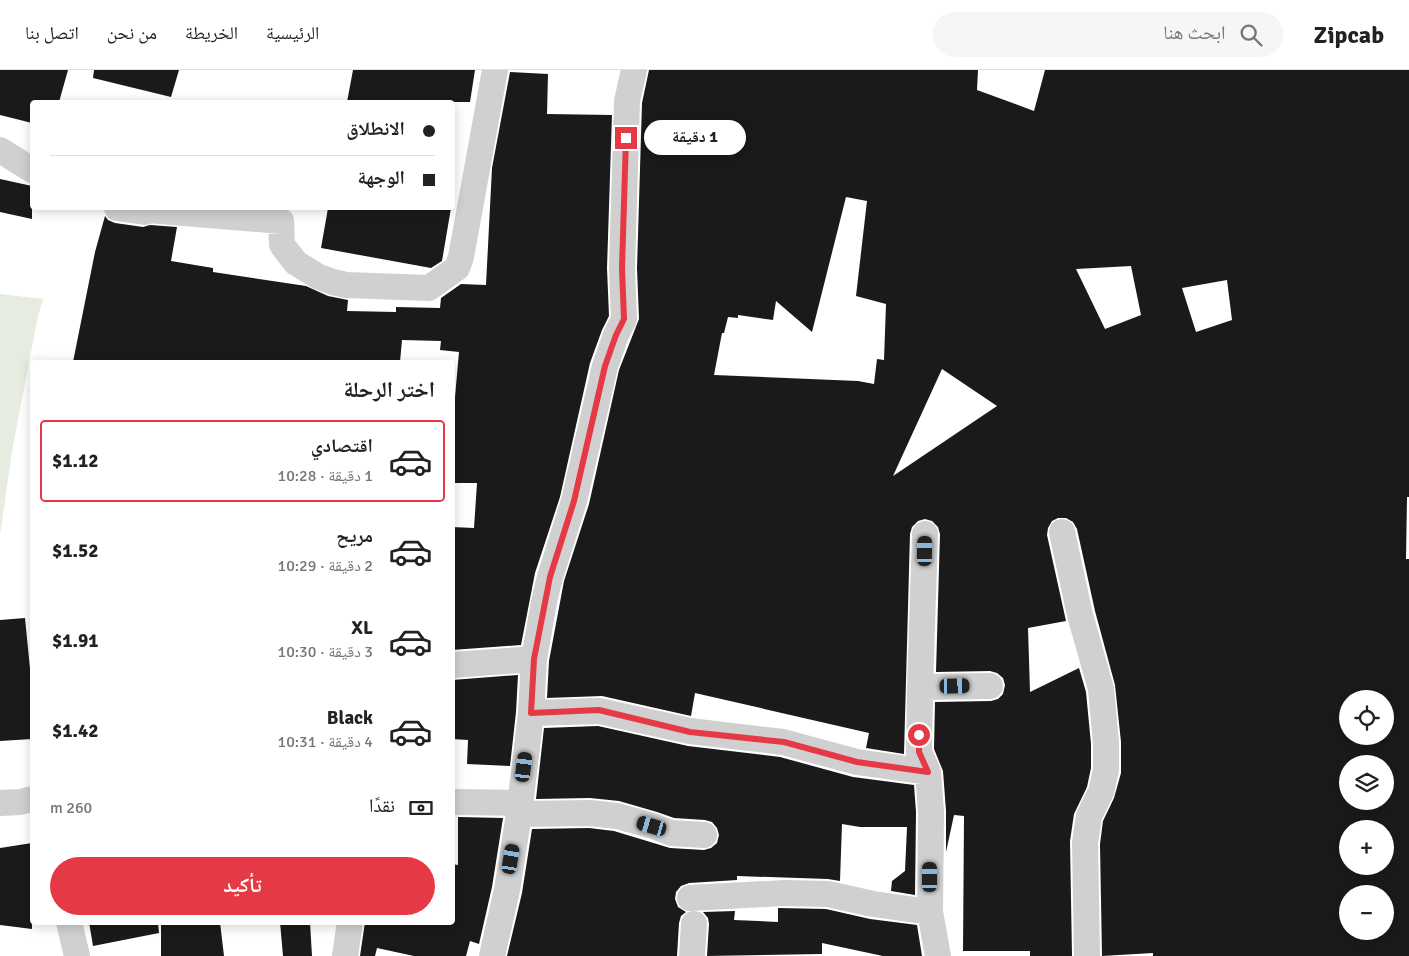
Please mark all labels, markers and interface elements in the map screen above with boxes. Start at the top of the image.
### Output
search box [933,12,1283,57]
text: Zipcab [1313,20,1384,50]
text: ابحث هنا [1163,21,1225,45]
icon: search [1237,21,1265,49]
text: اتصل بنا [25,22,79,44]
text: من نحن [107,22,157,44]
text: الخريطة [185,22,238,44]
text: الرئيسية [266,22,319,44]
text: الانطلاق [346,117,405,141]
callout: 1 دقيقة [644,120,746,156]
route end [615,127,637,149]
text: 1 دقيقة [672,127,718,147]
text: الوجهة [357,166,405,190]
text: اختر الرحلة [343,376,435,403]
text: اقتصادي [311,434,373,458]
icon: car [388,439,433,484]
text: $1.12 [52,449,98,473]
text: 1 دقيقة · 10:28 [278,466,373,486]
text: مريح [336,524,373,548]
icon: car [388,529,433,574]
car [917,536,932,566]
text: $1.52 [52,539,98,563]
text: 2 دقيقة · 10:29 [278,556,373,576]
text: XL [351,616,373,640]
icon: car [388,619,433,664]
text: $1.91 [52,629,98,653]
text: 3 دقيقة · 10:30 [278,642,373,662]
car [939,678,970,694]
map controls [1339,690,1394,940]
button: locate [1339,690,1394,745]
text: Black [327,706,373,730]
icon: car [388,709,433,754]
text: $1.42 [52,719,98,743]
route start [908,724,930,746]
text: 4 دقيقة · 10:31 [278,732,373,752]
car [514,751,533,783]
button: layers [1339,755,1394,810]
text: نقدًا [369,794,395,818]
icon: cash [407,794,435,822]
text: 260 m [50,798,92,818]
car [635,815,668,837]
button: + [1339,820,1394,875]
car [501,843,520,875]
button: تأكيد [50,857,435,915]
car [922,862,937,892]
button: − [1339,885,1394,940]

